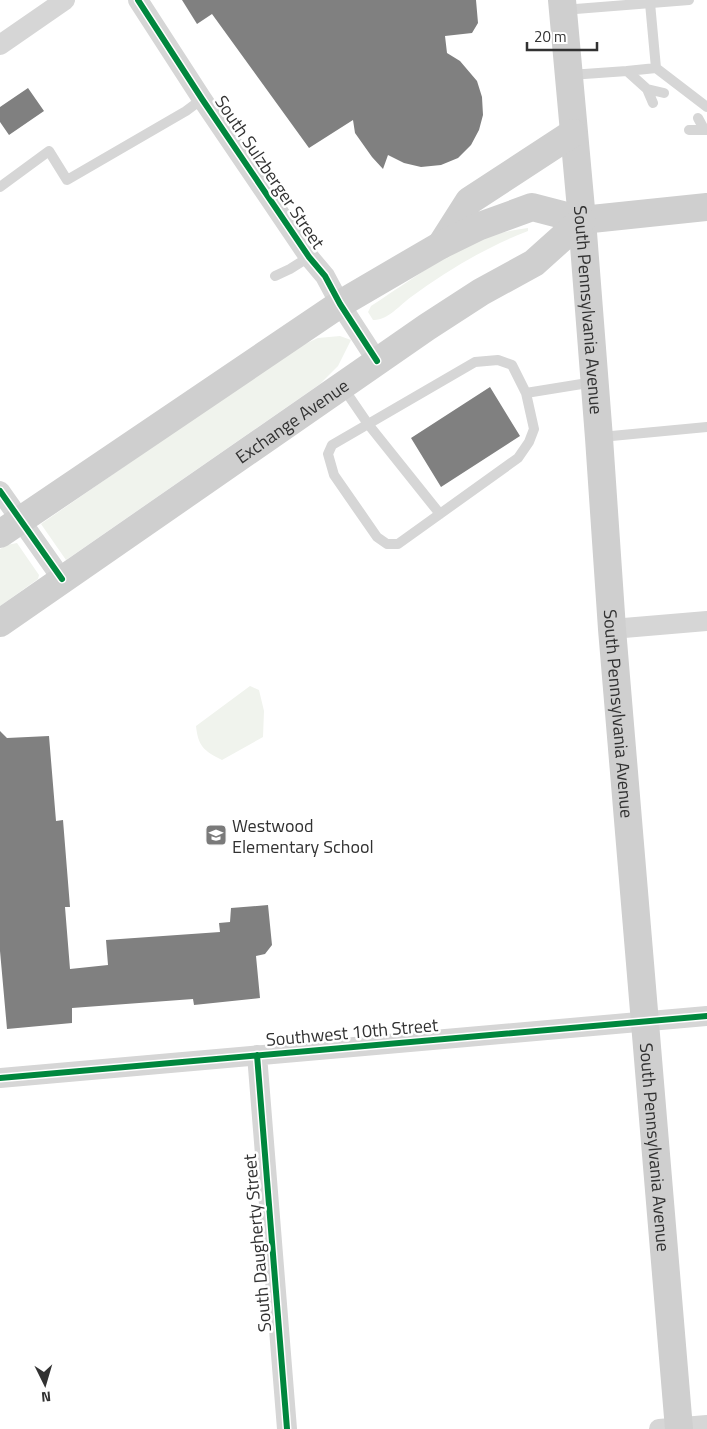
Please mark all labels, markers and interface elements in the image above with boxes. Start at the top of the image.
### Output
scale bar [527,20,597,52]
text: 20 m [534,25,567,48]
street label: South Sulzberger Street [208,90,332,255]
street label: South Pennsylvania Avenue [567,204,611,415]
street label: Exchange Avenue [230,372,354,470]
street label: South Pennsylvania Avenue [597,608,641,819]
place label: Westwood Elementary School [232,812,374,860]
school or university icon: Westwood Elementary School [204,823,228,847]
street label: Southwest 10th Street [265,1011,440,1053]
street label: South Pennsylvania Avenue [633,1042,678,1253]
street label: South Daugherty Street [236,1152,278,1333]
north arrow [20,1359,70,1409]
text: N [40,1387,52,1408]

